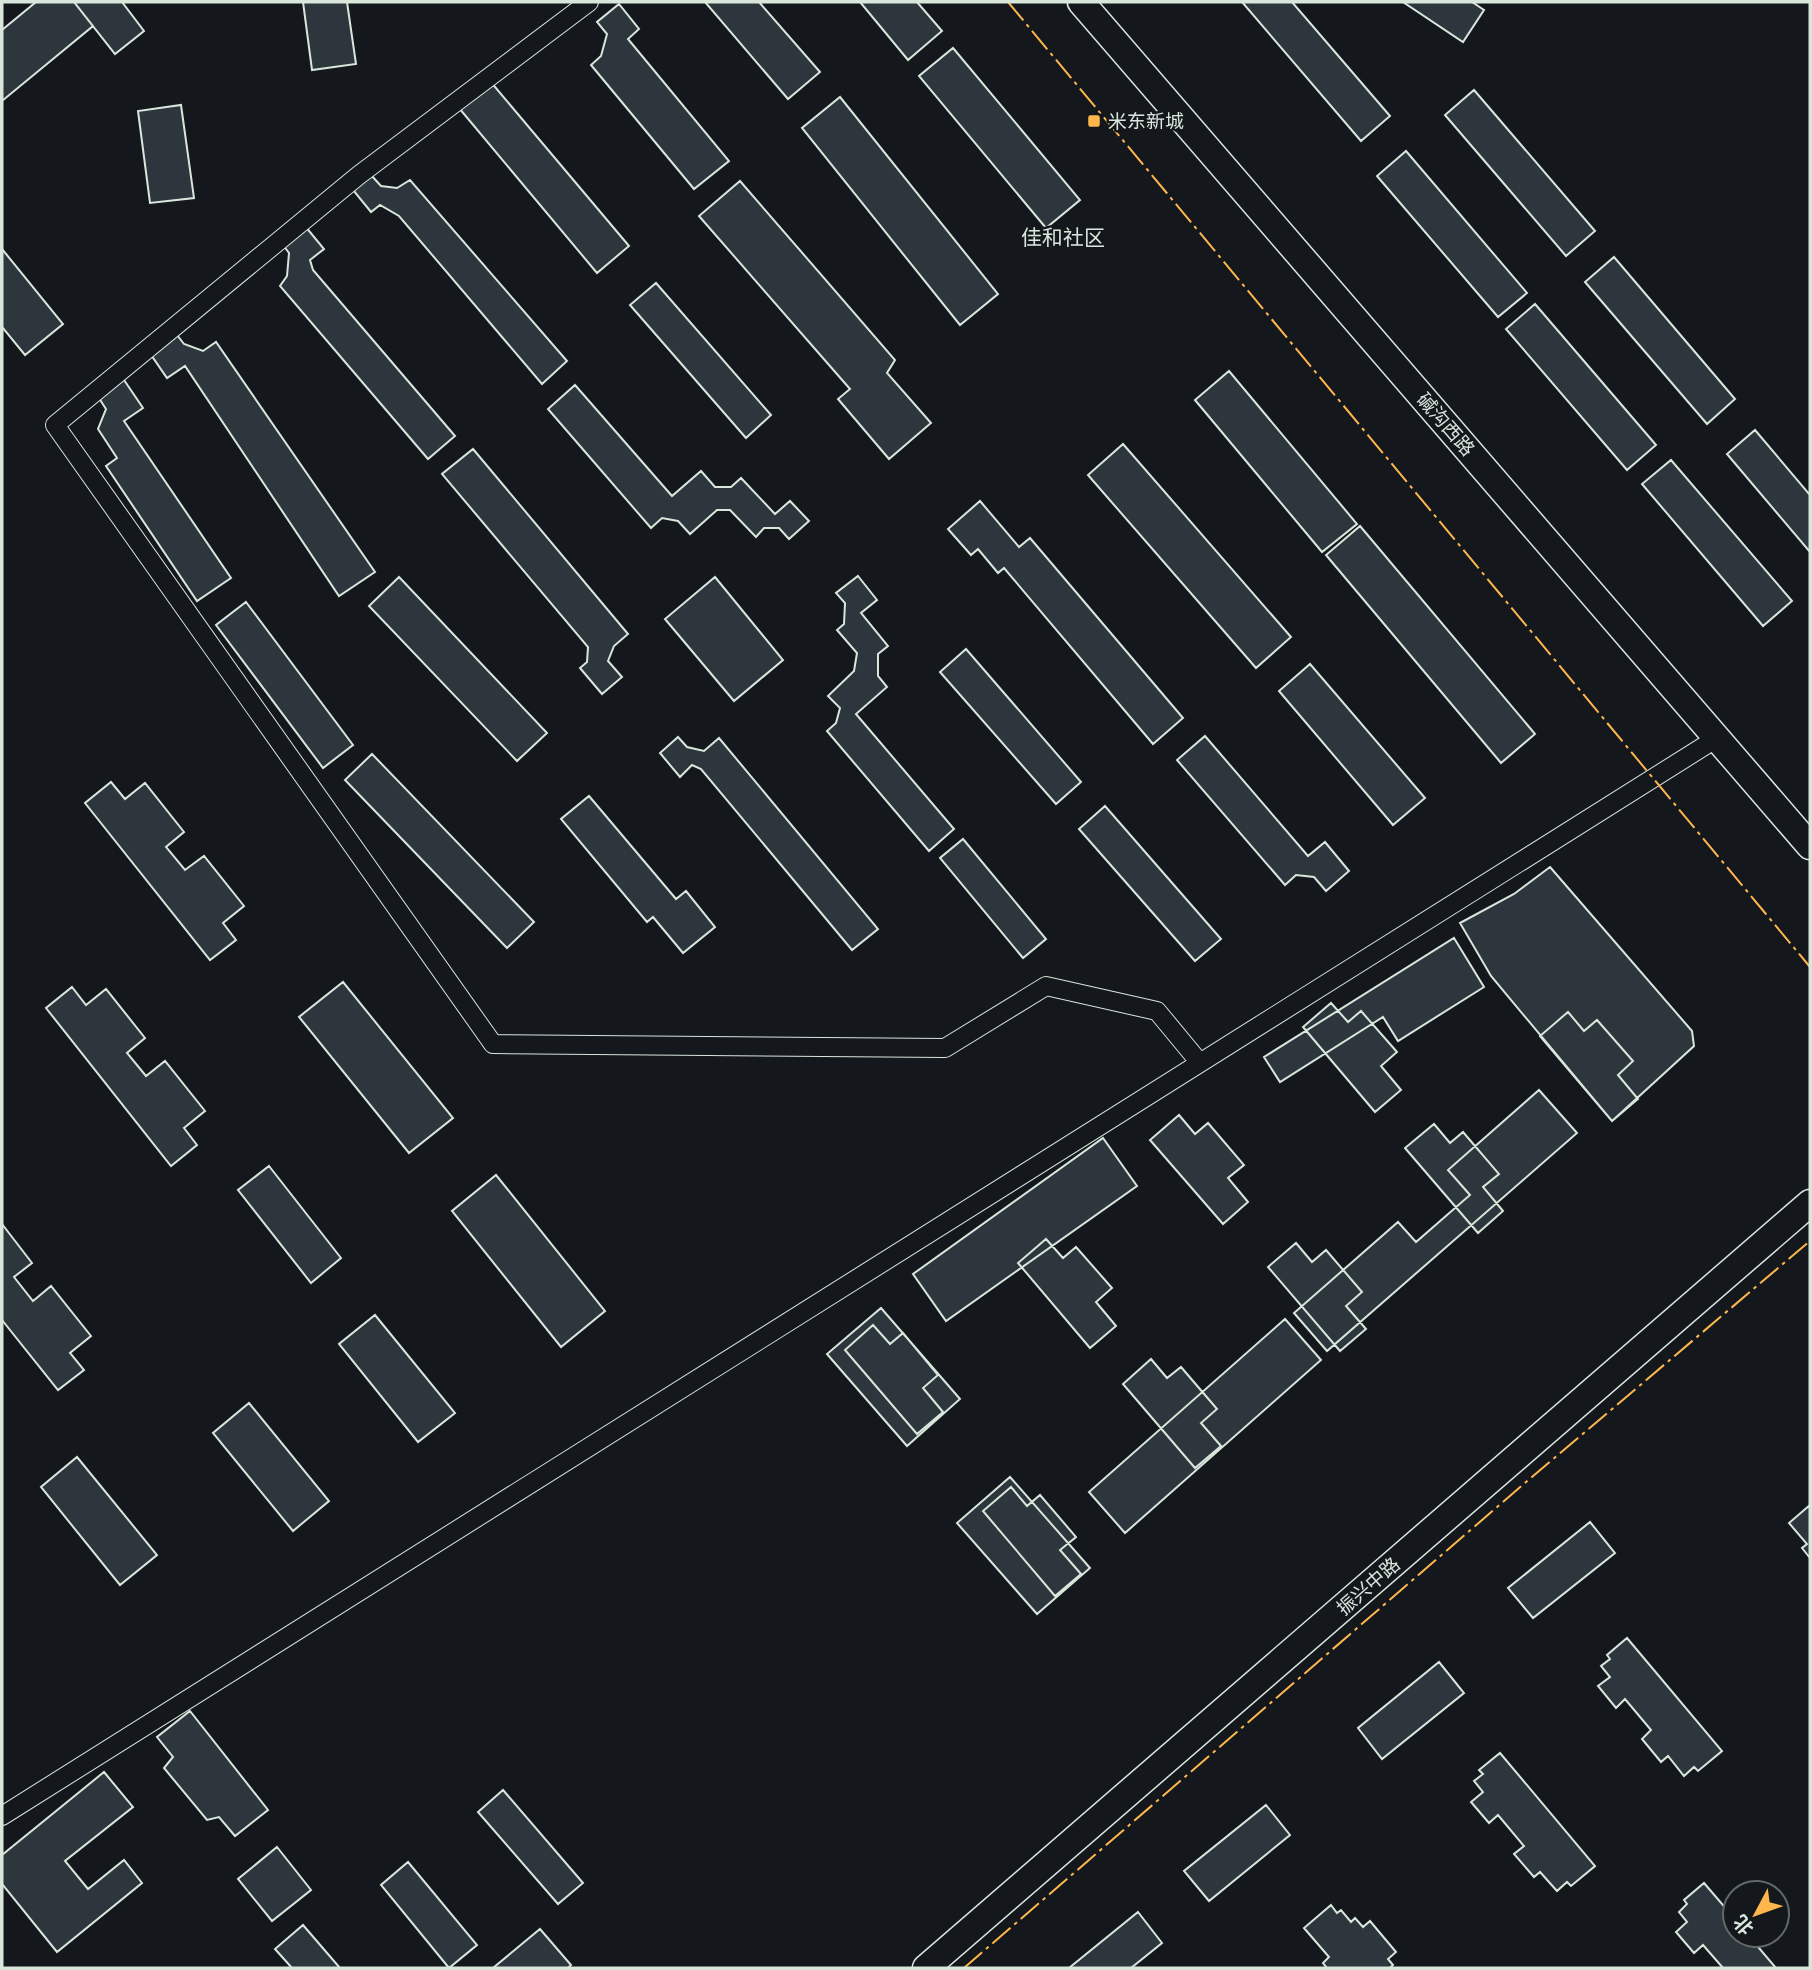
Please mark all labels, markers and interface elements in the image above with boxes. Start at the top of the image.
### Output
place label: 米东新城 [1108,109,1184,133]
marker: 米东新城 [1086,113,1102,129]
district label: 佳和社区 [1021,224,1105,250]
street label: 碱沟西路 [1412,387,1480,461]
street label: 振兴中路 [1331,1552,1405,1620]
north arrow [1721,1879,1791,1949]
text: 北 [1728,1910,1758,1940]

